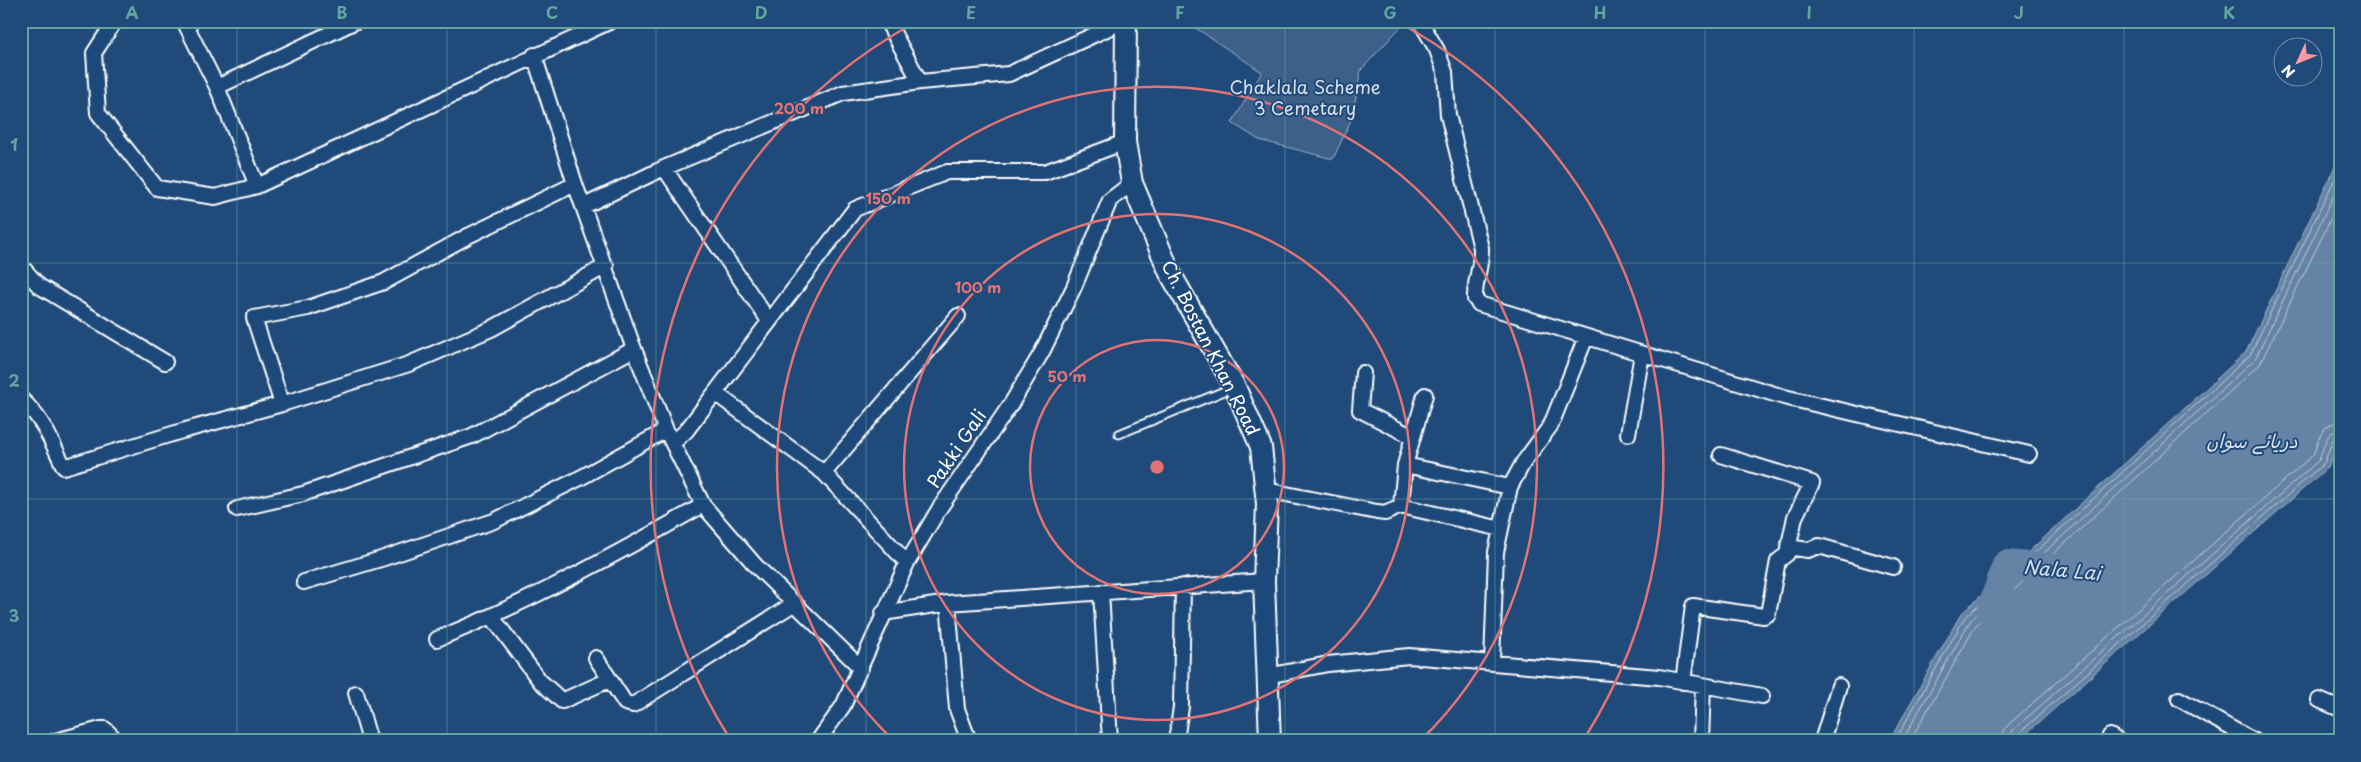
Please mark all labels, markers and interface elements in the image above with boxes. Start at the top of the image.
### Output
text: A [126,0,139,24]
text: B [337,0,348,24]
text: C [546,0,558,24]
text: D [755,0,767,24]
text: E [966,0,976,24]
text: F [1175,0,1185,24]
text: G [1383,0,1397,24]
text: H [1594,0,1606,24]
text: I [1806,0,1812,24]
text: J [2014,0,2024,24]
text: K [2223,0,2235,24]
north arrow [2274,38,2324,88]
text: N [2277,60,2300,83]
park label: Chaklala Scheme 3 Cemetary [1229,73,1381,121]
text: 200 m [774,96,824,119]
text: 1 [10,132,18,156]
text: 150 m [865,186,911,209]
street label: Ch. Bostan Khan Road [1155,255,1267,440]
text: 100 m [955,275,1001,298]
text: 50 m [1048,364,1086,387]
text: 2 [8,368,20,392]
street label: Pakki Gali [919,403,992,493]
water label: دریائے سواں [2206,426,2298,455]
centre of rings [1148,458,1166,476]
water label: Nala Lai [2022,552,2105,587]
text: 3 [9,603,19,627]

